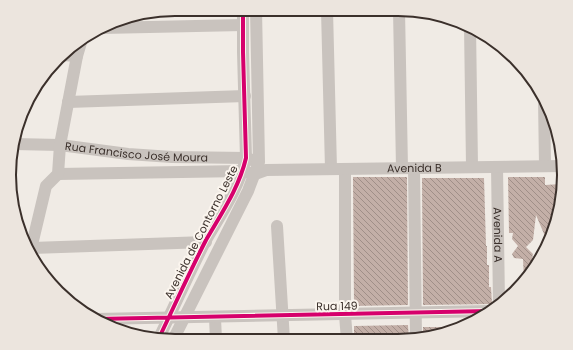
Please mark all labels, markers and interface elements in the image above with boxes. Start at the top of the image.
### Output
street label: Rua Francisco José Moura [64,138,208,165]
street label: Avenida B [387,160,442,176]
street label: Avenida de Contorno Leste [160,162,242,302]
street label: Avenida A [490,207,506,263]
street label: Rua 149 [316,298,358,314]

